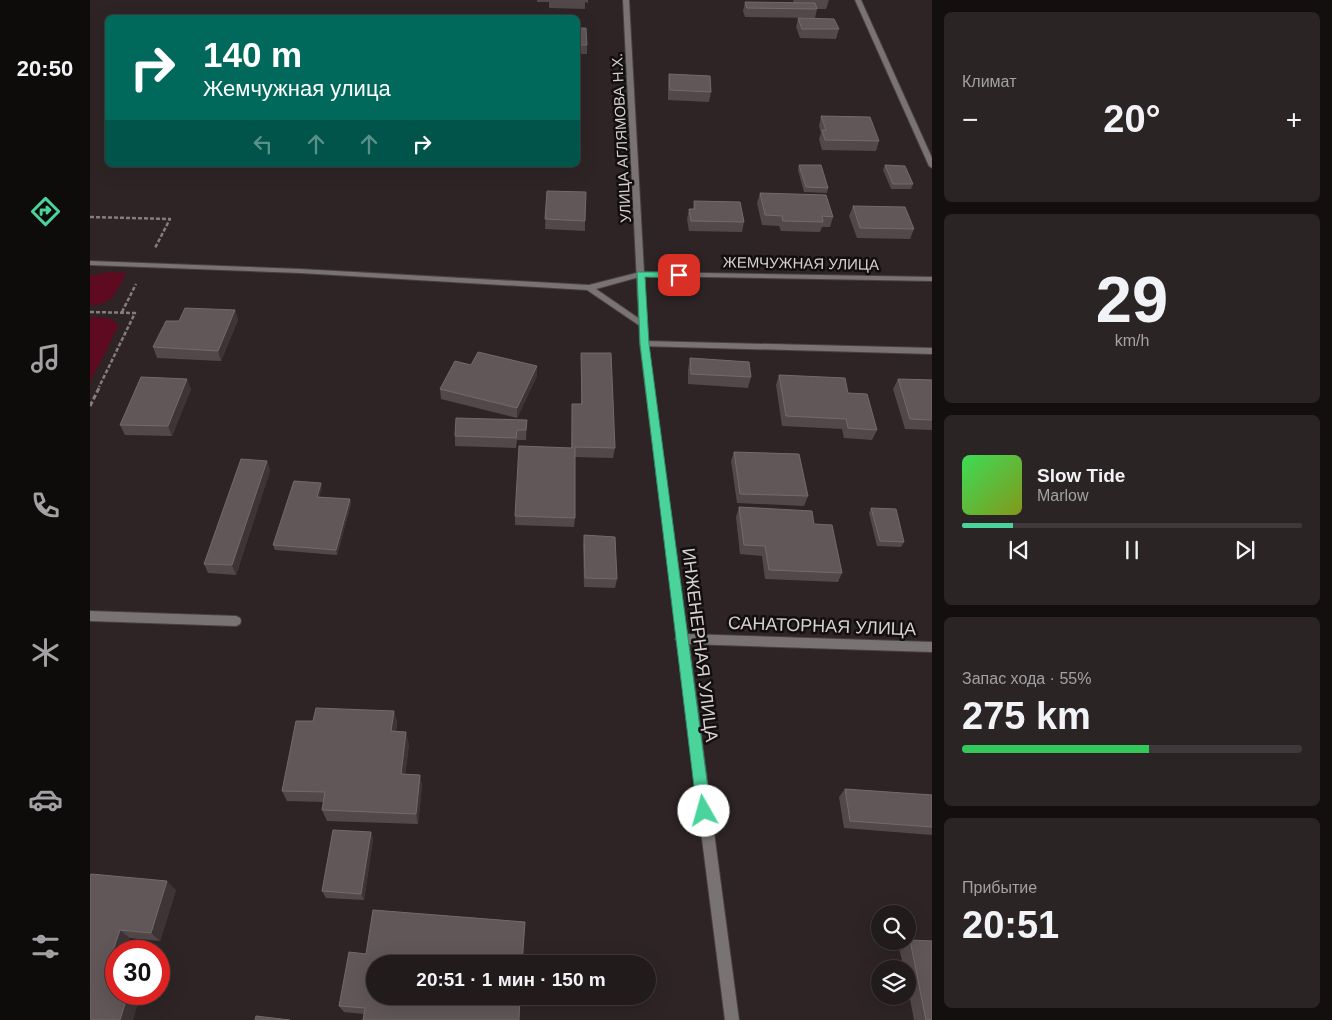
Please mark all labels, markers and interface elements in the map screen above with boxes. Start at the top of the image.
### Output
icon: right [120,35,185,100]
text: 140 m [203,35,302,74]
street label: УЛИЦА АГЛЯМОВА Н.Х. [608,53,634,223]
text: 20:50 [17,56,73,81]
text: Климат [962,73,1016,90]
text: Жемчужная улица [203,76,391,101]
text: 20° [1103,98,1161,140]
text: − [962,104,978,135]
text: + [1286,104,1302,135]
icon: left [249,130,277,158]
icon: ahead [302,130,330,158]
icon: ahead [355,130,383,158]
icon: right [408,130,436,158]
icon: directions [28,194,63,229]
street label: ЖЕМЧУЖНАЯ УЛИЦА [723,253,879,273]
pin [658,254,700,296]
icon: arrive [665,261,693,289]
text: 29 [1096,263,1168,336]
text: km/h [1115,332,1149,349]
icon: music [28,341,63,376]
text: Slow Tide [1037,465,1125,486]
text: Marlow [1037,487,1089,504]
icon: phone [28,488,63,523]
icon: previous [1005,536,1033,564]
icon: pause [1118,536,1146,564]
icon: next [1231,536,1259,564]
street label: ИНЖЕНЕРНАЯ УЛИЦА [678,547,722,743]
street label: САНАТОРНАЯ УЛИЦА [728,613,916,639]
icon: climate [28,635,63,670]
text: Запас хода · 55% [962,670,1091,687]
text: 275 km [962,695,1091,737]
icon: car [28,782,63,817]
position arrow [677,784,729,836]
text: Прибытие [962,879,1037,896]
text: 20:51 [962,904,1059,946]
map controls [871,905,916,1005]
button: search [871,905,916,950]
icon: filters [28,929,63,964]
speed limit sign: 30 [105,940,170,1005]
button: layers [871,960,916,1005]
text: 20:51 · 1 мин · 150 m [416,969,606,990]

